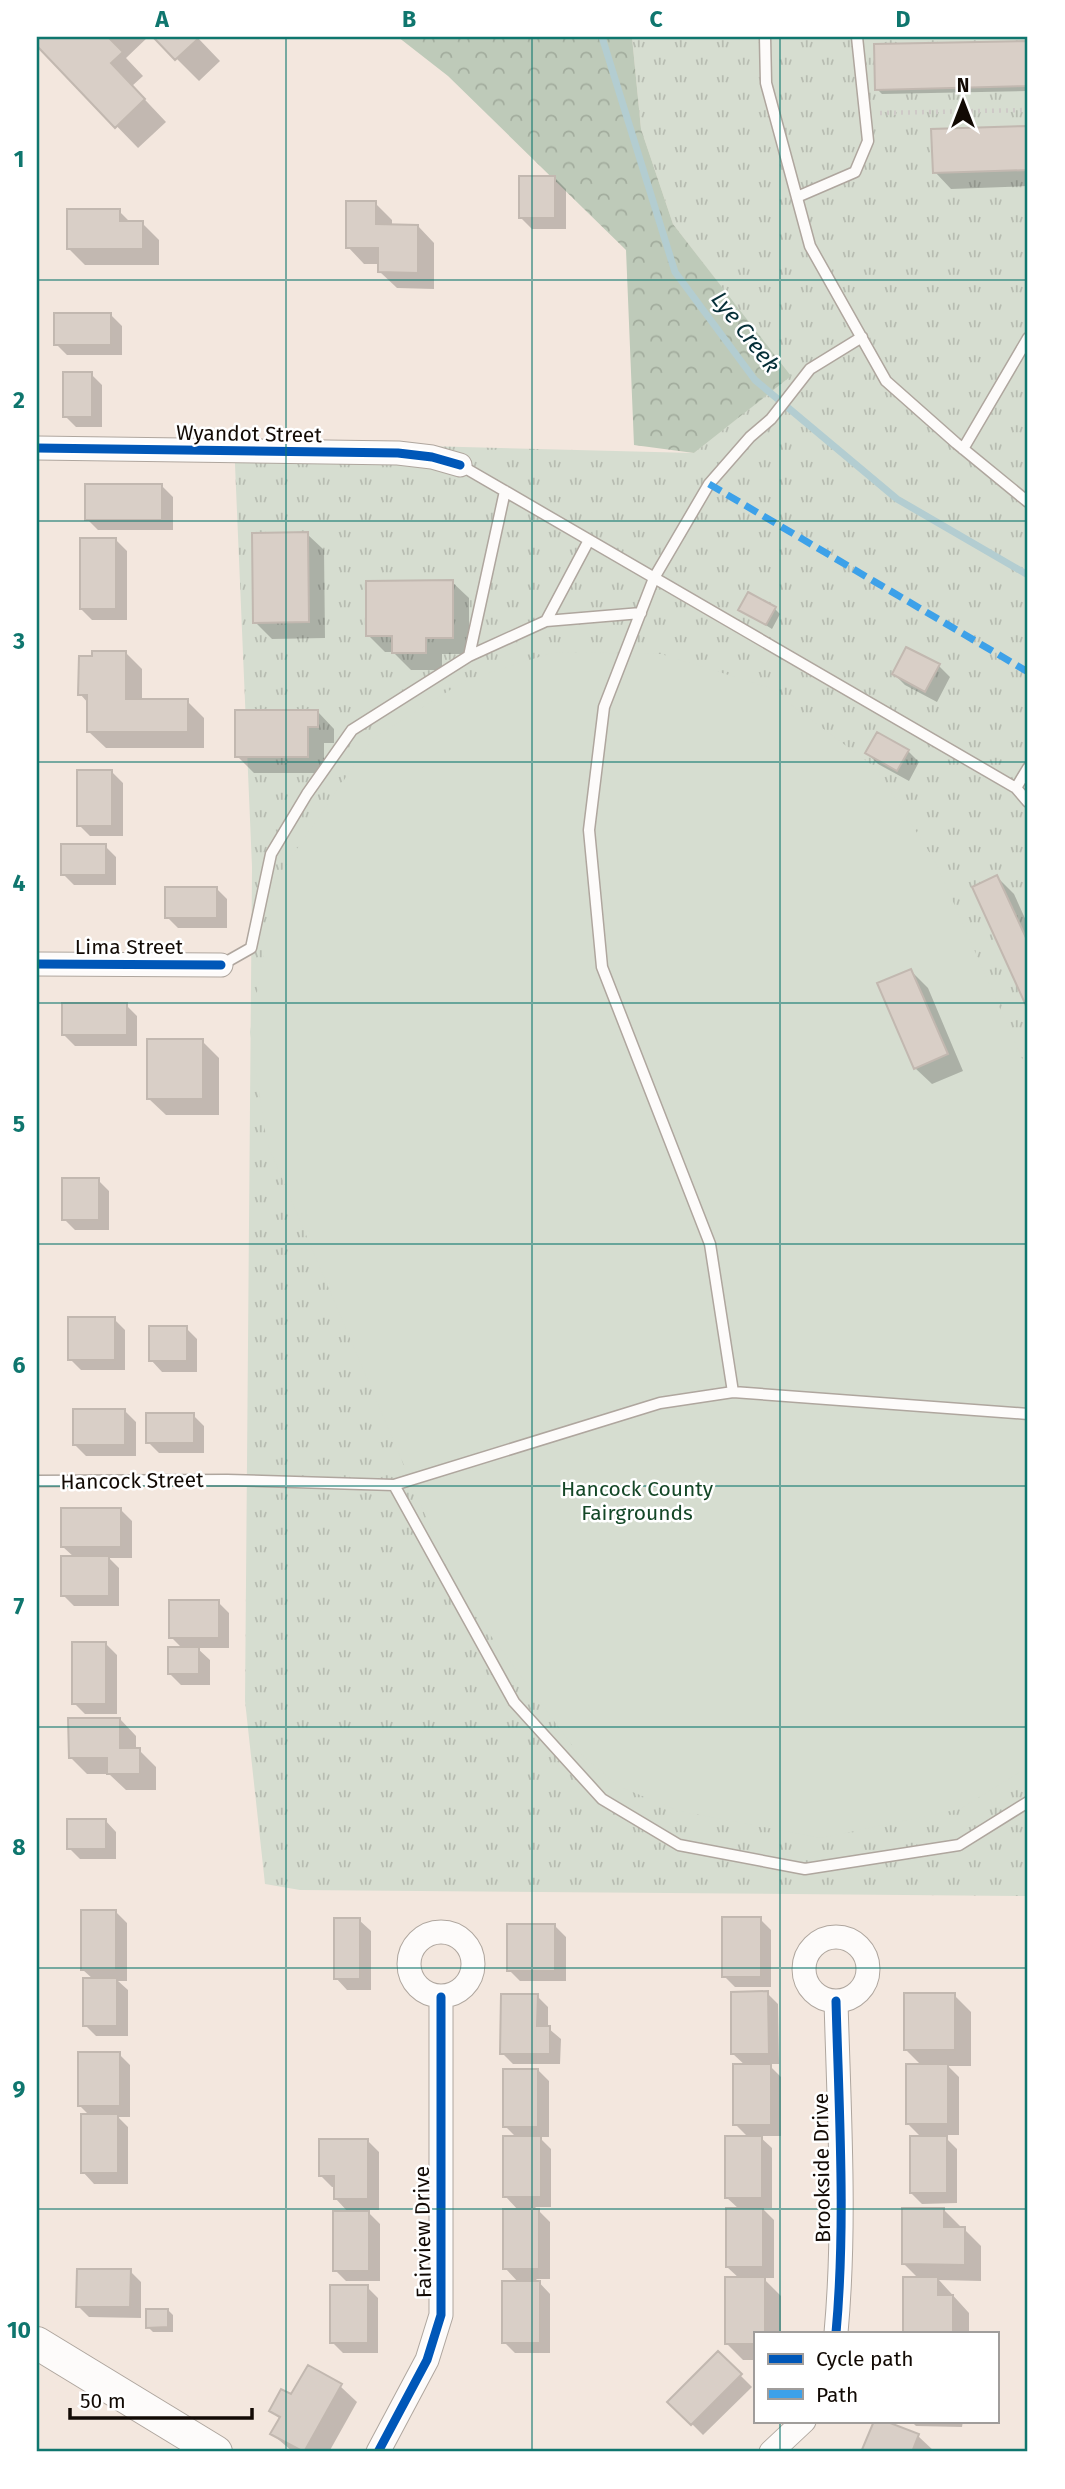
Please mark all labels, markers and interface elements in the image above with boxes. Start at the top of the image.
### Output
text: A [154,5,169,33]
text: B [402,5,416,33]
text: C [649,5,663,33]
text: D [896,5,911,33]
north arrow [928,66,998,136]
text: N [957,74,969,97]
text: 1 [14,145,24,173]
water label: Lye Creek [706,286,786,378]
text: 2 [13,386,25,414]
street label: Wyandot Street [176,420,323,448]
text: 3 [12,627,25,655]
text: 4 [13,869,26,897]
street label: Lima Street [75,934,184,960]
text: 5 [13,1110,25,1138]
text: 6 [13,1351,26,1379]
street label: Hancock Street [60,1467,204,1495]
park label: Hancock County Fairgrounds [561,1476,714,1526]
text: 7 [14,1592,25,1620]
text: 8 [12,1833,26,1861]
text: 9 [13,2075,26,2103]
street label: Brookside Drive [808,2093,836,2243]
street label: Fairview Drive [409,2166,437,2298]
text: 10 [7,2316,31,2344]
legend [754,2332,998,2422]
text: Cycle path [816,2346,914,2372]
scale bar [70,2377,252,2421]
text: Path [816,2382,858,2408]
text: 50 m [80,2388,126,2414]

